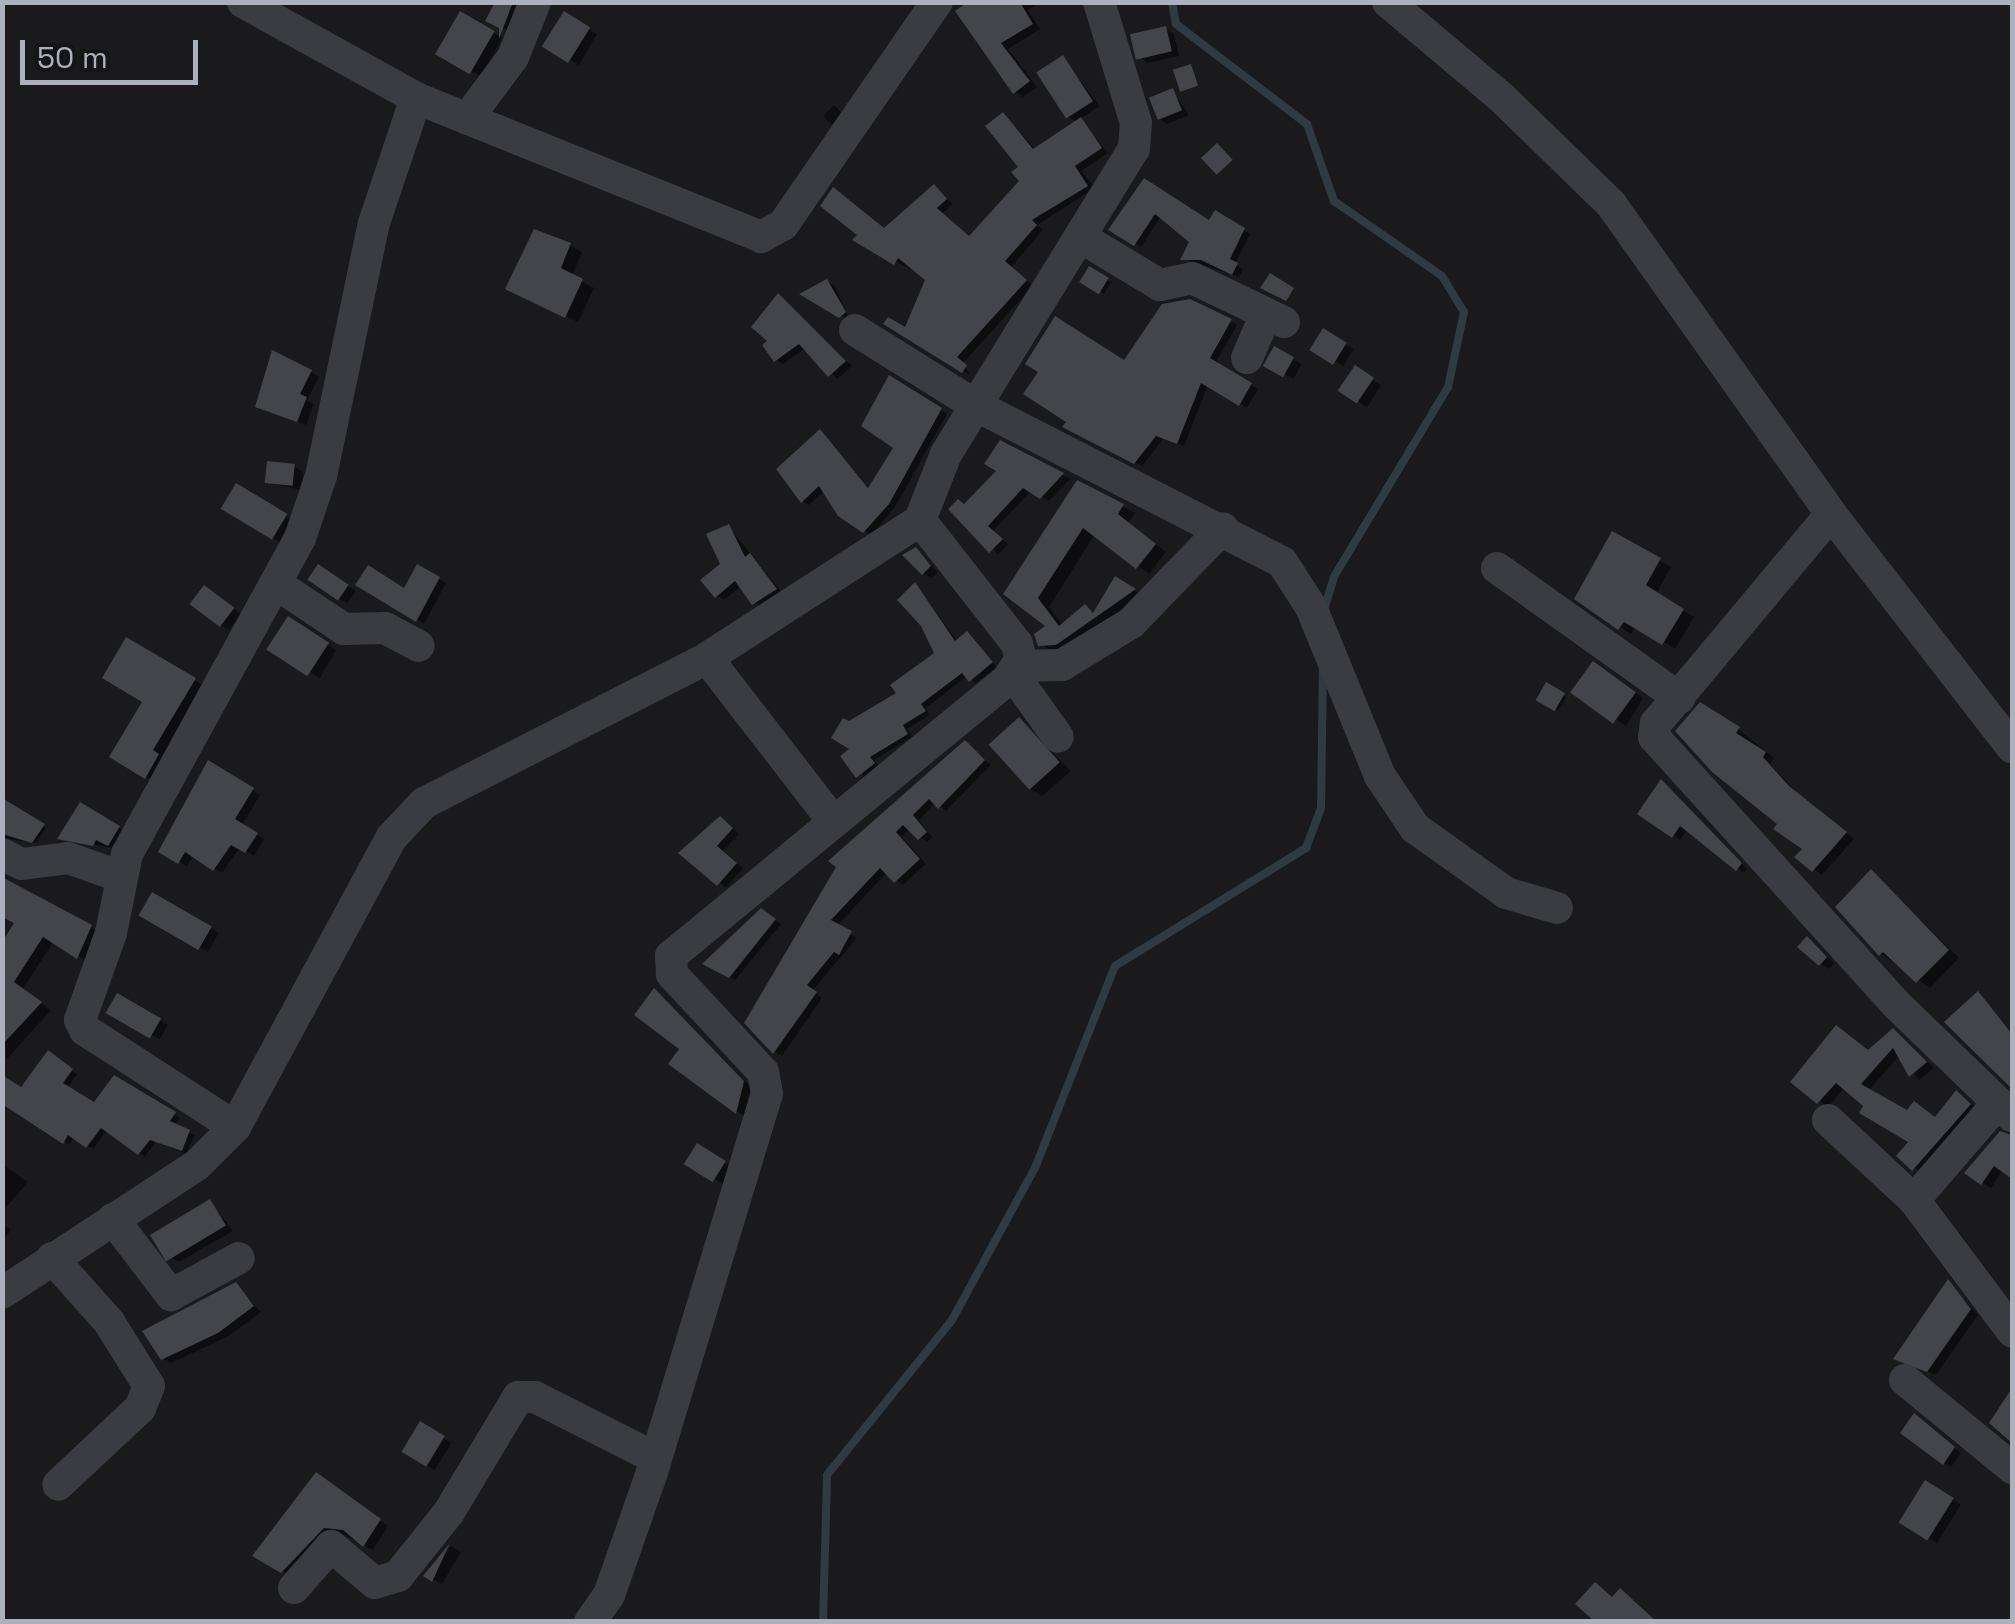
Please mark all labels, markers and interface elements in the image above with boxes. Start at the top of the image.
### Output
scale bar [25,20,202,82]
text: 50 m [37,38,108,77]

